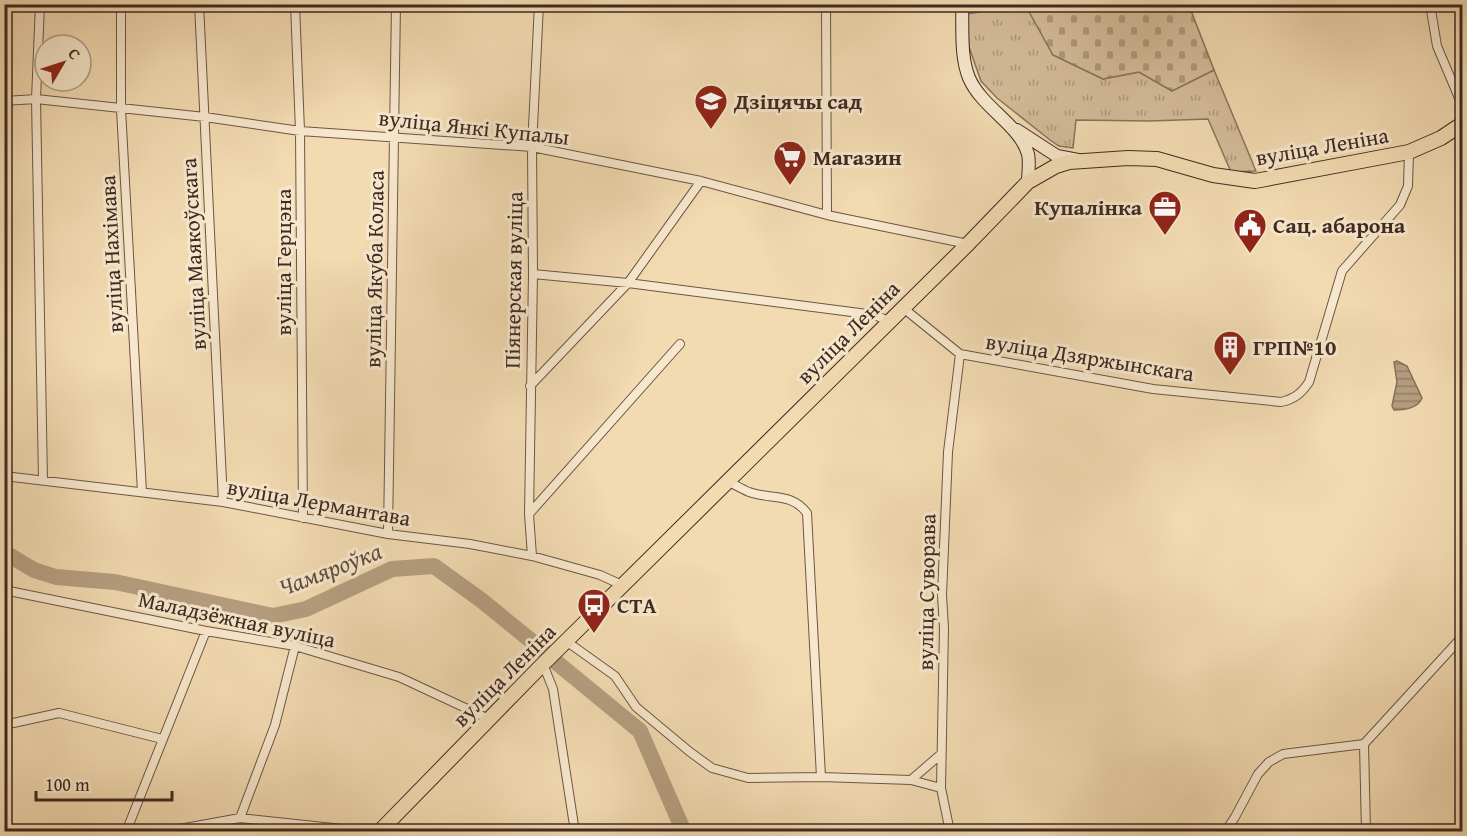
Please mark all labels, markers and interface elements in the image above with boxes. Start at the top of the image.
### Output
north arrow [33,33,93,93]
text: С [62,42,87,65]
school or university icon: Дзіцячы сад [693,83,729,130]
place label: Дзіцячы сад [733,85,863,117]
street label: вуліца Янкі Купалы [377,101,571,153]
street label: вуліца Леніна [1253,118,1392,173]
supermarket icon: Магазин [772,139,808,186]
place label: Магазин [813,141,902,173]
street label: вуліца Маякоўскага [172,157,214,351]
street label: вуліца Якуба Коласа [356,169,392,368]
street label: вуліца Нахімава [91,174,131,334]
street label: вуліца Герцэна [267,188,299,335]
office icon: Купалінка [1147,189,1183,236]
street label: Піянерская вуліца [495,191,531,369]
place label: Купалінка [1034,191,1143,223]
public building icon: Сац. абарона [1232,207,1268,254]
place label: Сац. абарона [1273,209,1406,241]
street label: вуліца Леніна [789,273,907,391]
street label: вуліца Дзяржынскага [984,325,1197,389]
building icon: ГРП№10 [1212,329,1248,376]
place label: ГРП№10 [1253,331,1336,363]
street label: вуліца Лермантава [225,470,414,534]
street label: вуліца Суворава [909,513,943,671]
water label: Чамяроўка [273,533,387,605]
street label: Маладзёжная вуліца [136,582,339,656]
bus stop icon: СТА [576,587,612,634]
place label: СТА [617,589,656,621]
street label: вуліца Леніна [445,616,563,734]
scale bar [36,764,172,802]
text: 100 m [45,771,90,798]

